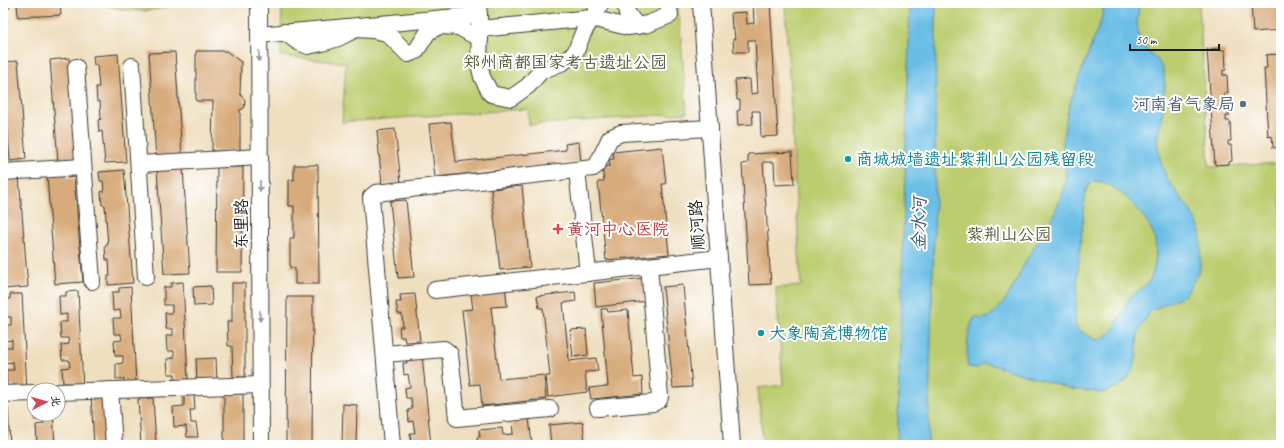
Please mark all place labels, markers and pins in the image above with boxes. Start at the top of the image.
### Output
place label: 河南省气象局 [1133,94,1235,115]
marker: 河南省气象局 [1238,99,1248,109]
place label: 商城城墙遗址紫荆山公园残留段 [856,149,1094,170]
marker: 商城城墙遗址紫荆山公园残留段 [843,154,853,164]
place label: 黄河中心医院 [567,219,669,240]
marker: 黄河中心医院 [552,223,564,235]
place label: 大象陶瓷博物馆 [769,323,888,344]
marker: 大象陶瓷博物馆 [756,328,766,338]

